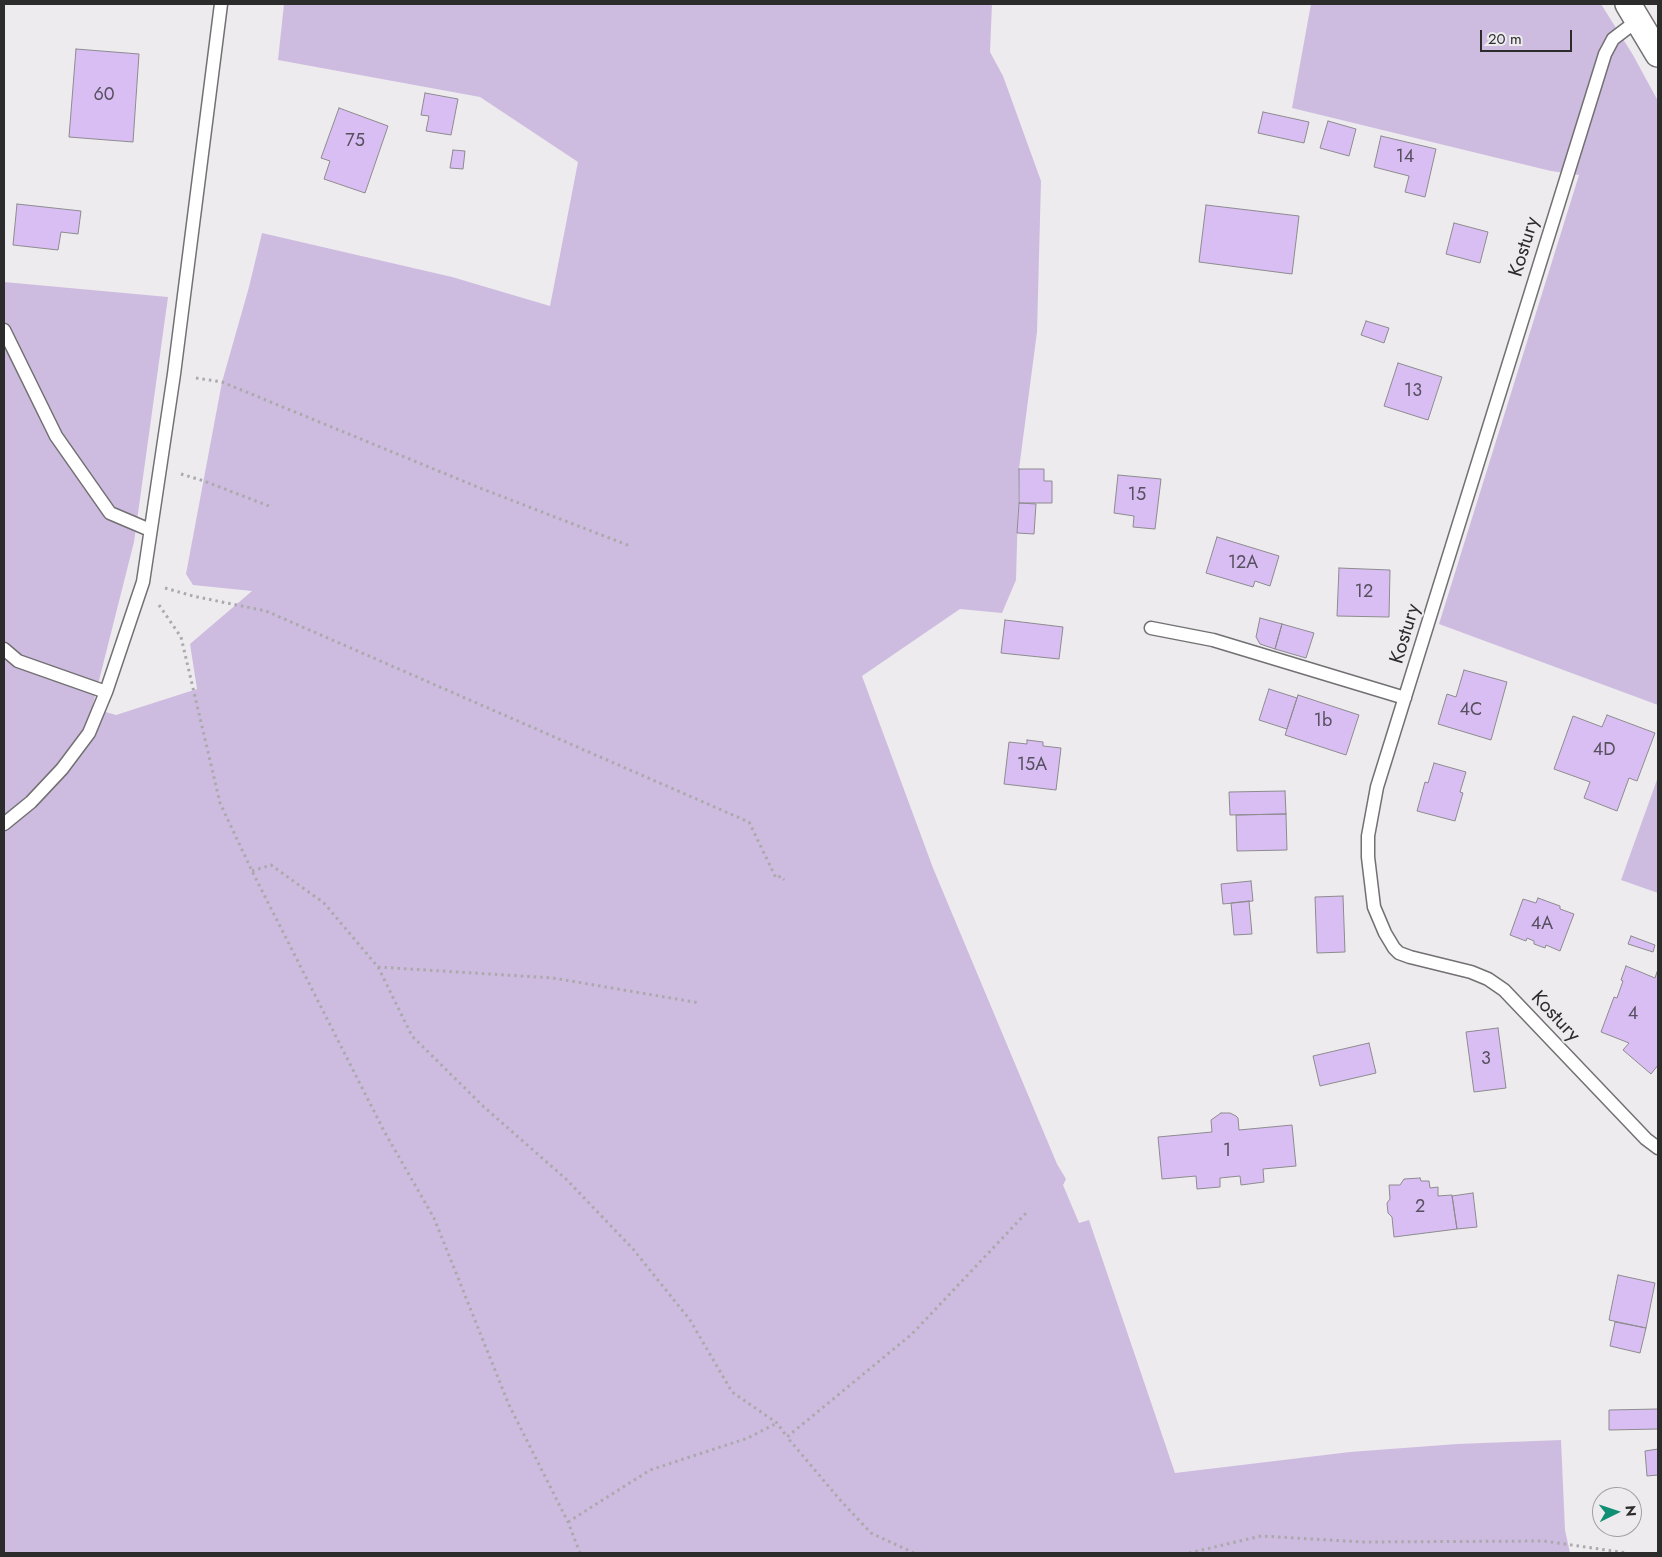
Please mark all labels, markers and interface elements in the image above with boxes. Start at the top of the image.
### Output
scale bar [1482,20,1574,52]
text: 20 m [1488,28,1522,50]
house number: 60 [93,85,115,107]
house number: 75 [345,131,365,153]
house number: 14 [1396,147,1414,169]
street label: Kostury [1505,214,1545,280]
house number: 13 [1404,381,1422,403]
house number: 15 [1128,485,1146,507]
house number: 12A [1228,553,1258,575]
house number: 12 [1355,582,1373,604]
street label: Kostury [1386,601,1426,667]
house number: 4C [1460,700,1482,722]
house number: 1b [1314,711,1332,733]
house number: 4D [1593,740,1615,762]
house number: 15A [1017,755,1047,777]
house number: 4A [1531,914,1553,936]
street label: Kostury [1525,986,1585,1048]
house number: 4 [1628,1004,1638,1026]
house number: 3 [1481,1049,1491,1071]
house number: 1 [1223,1141,1231,1163]
house number: 2 [1415,1197,1425,1219]
north arrow [1592,1487,1642,1537]
text: N [1621,1505,1641,1517]

